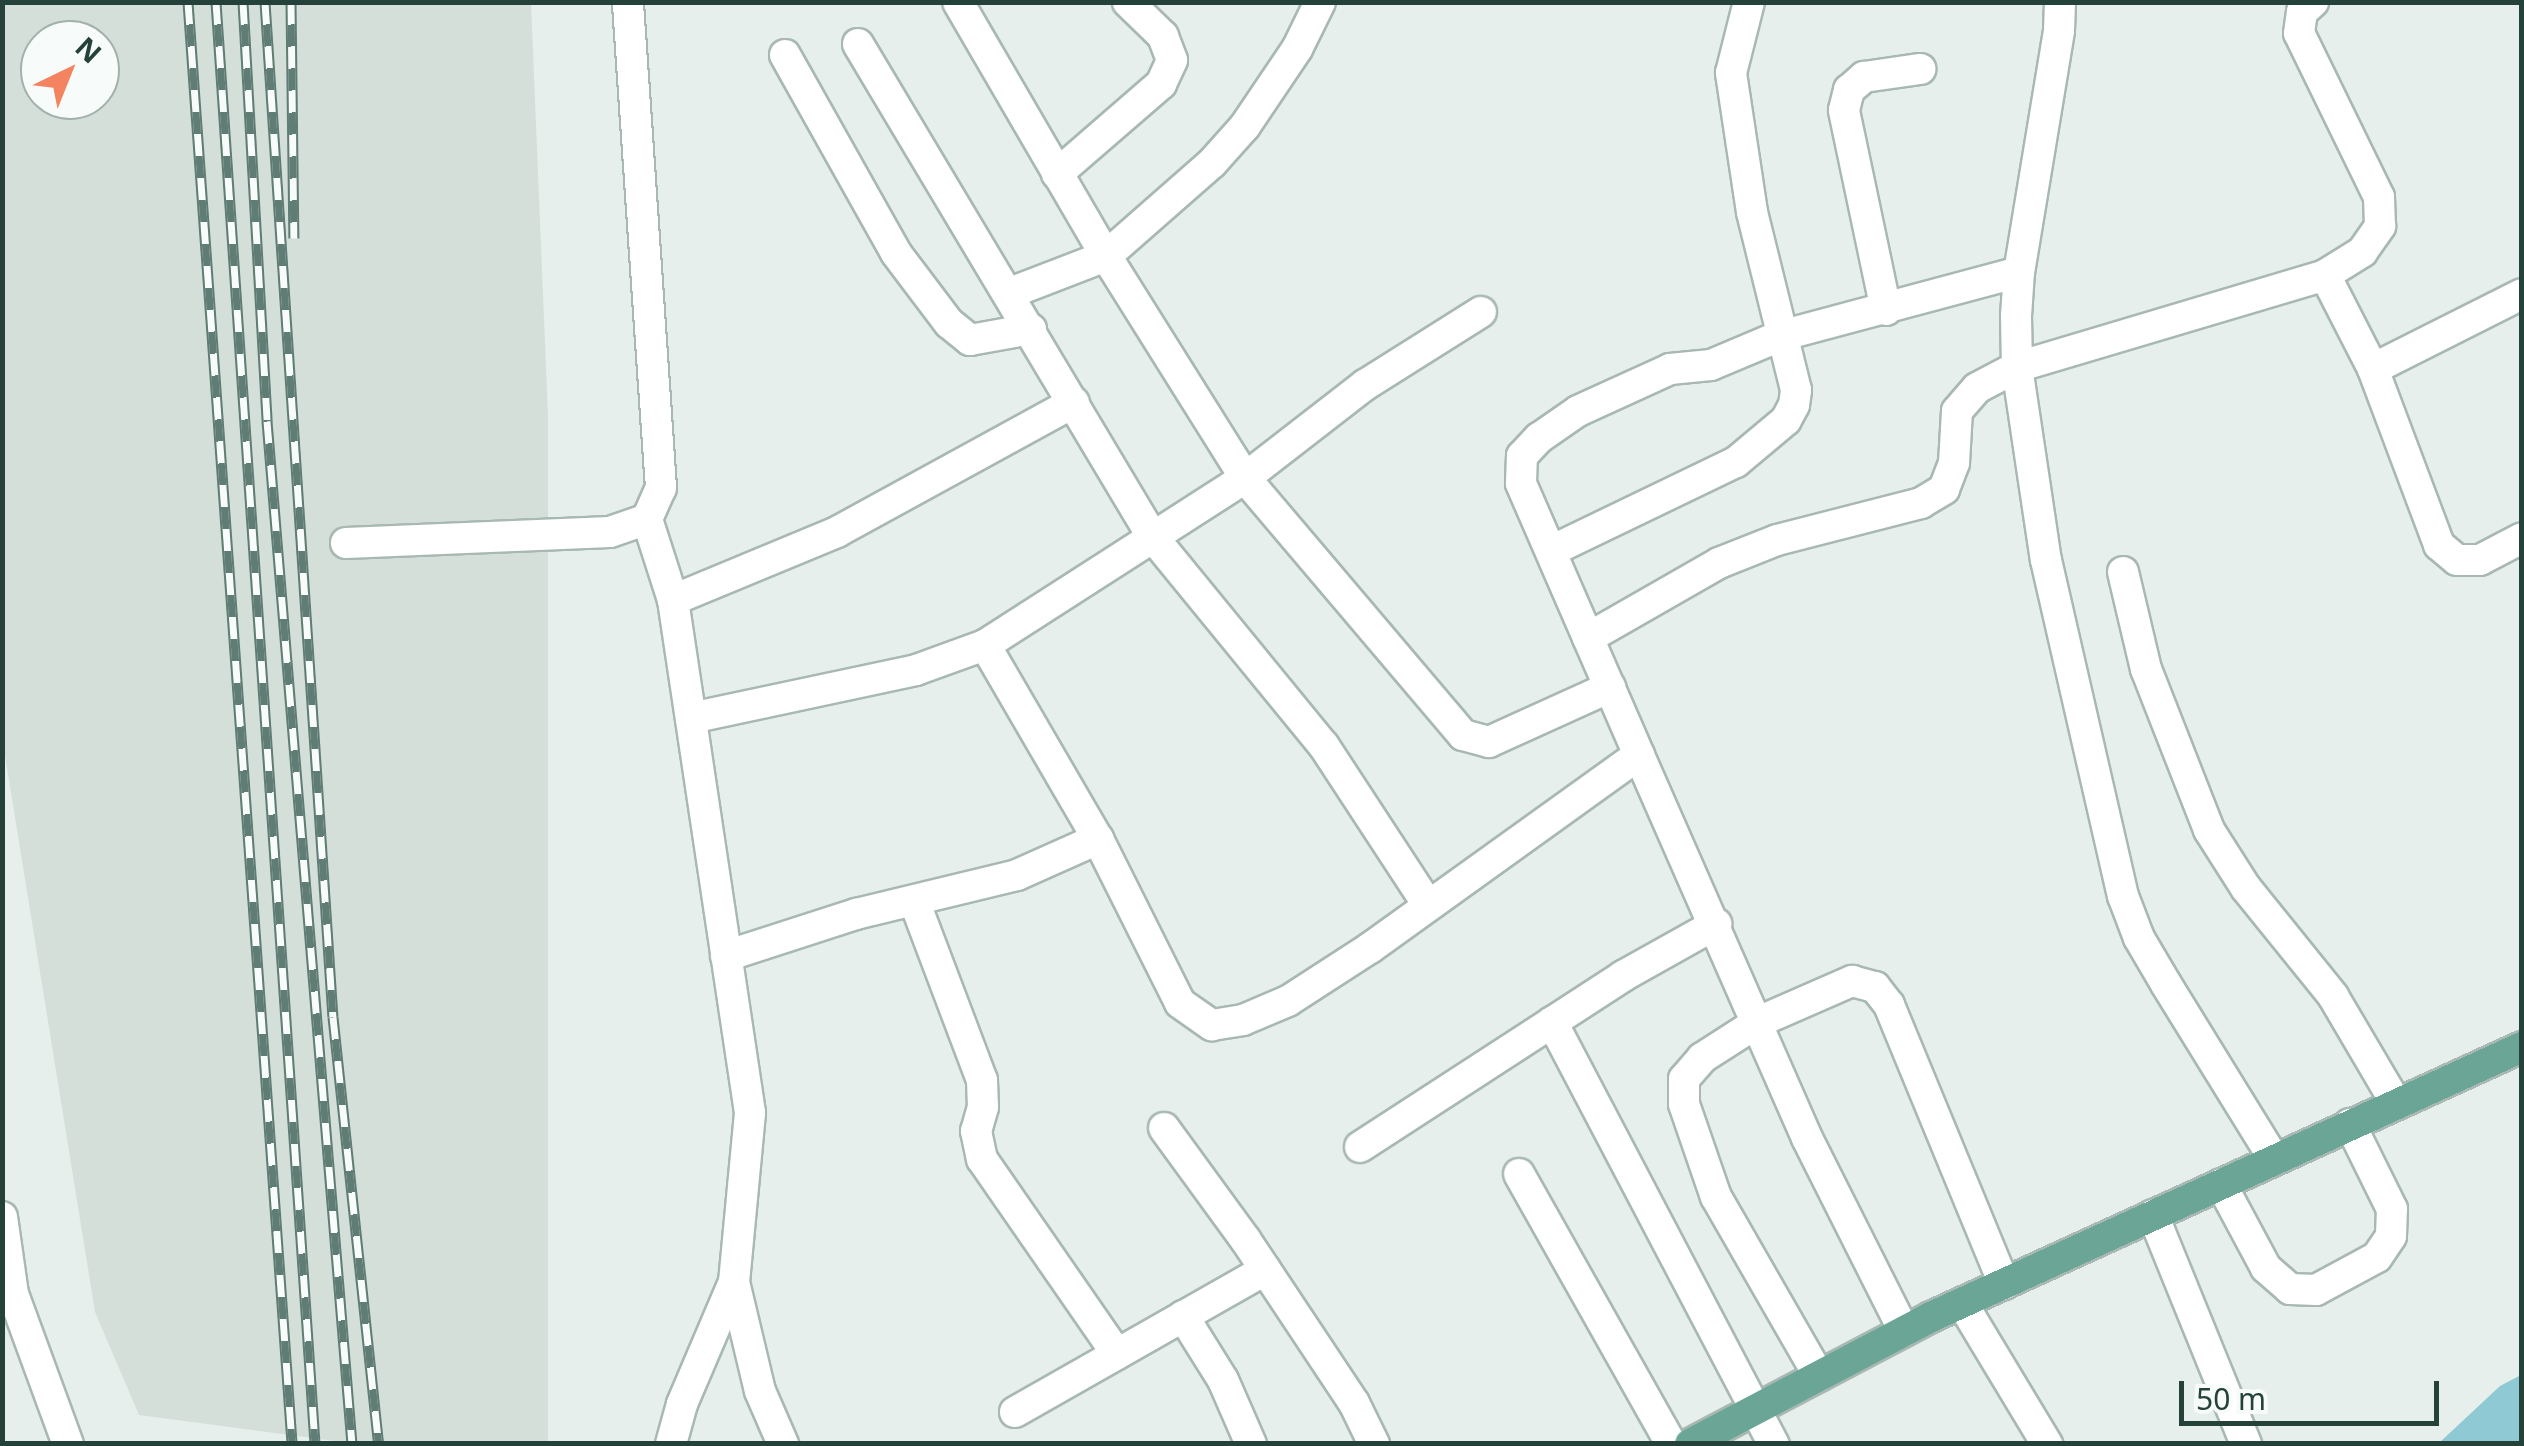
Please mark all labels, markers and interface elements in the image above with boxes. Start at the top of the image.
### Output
north arrow [20,20,120,120]
text: N [68,28,110,71]
scale bar [2184,1361,2444,1423]
text: 50 m [2196,1378,2266,1419]

